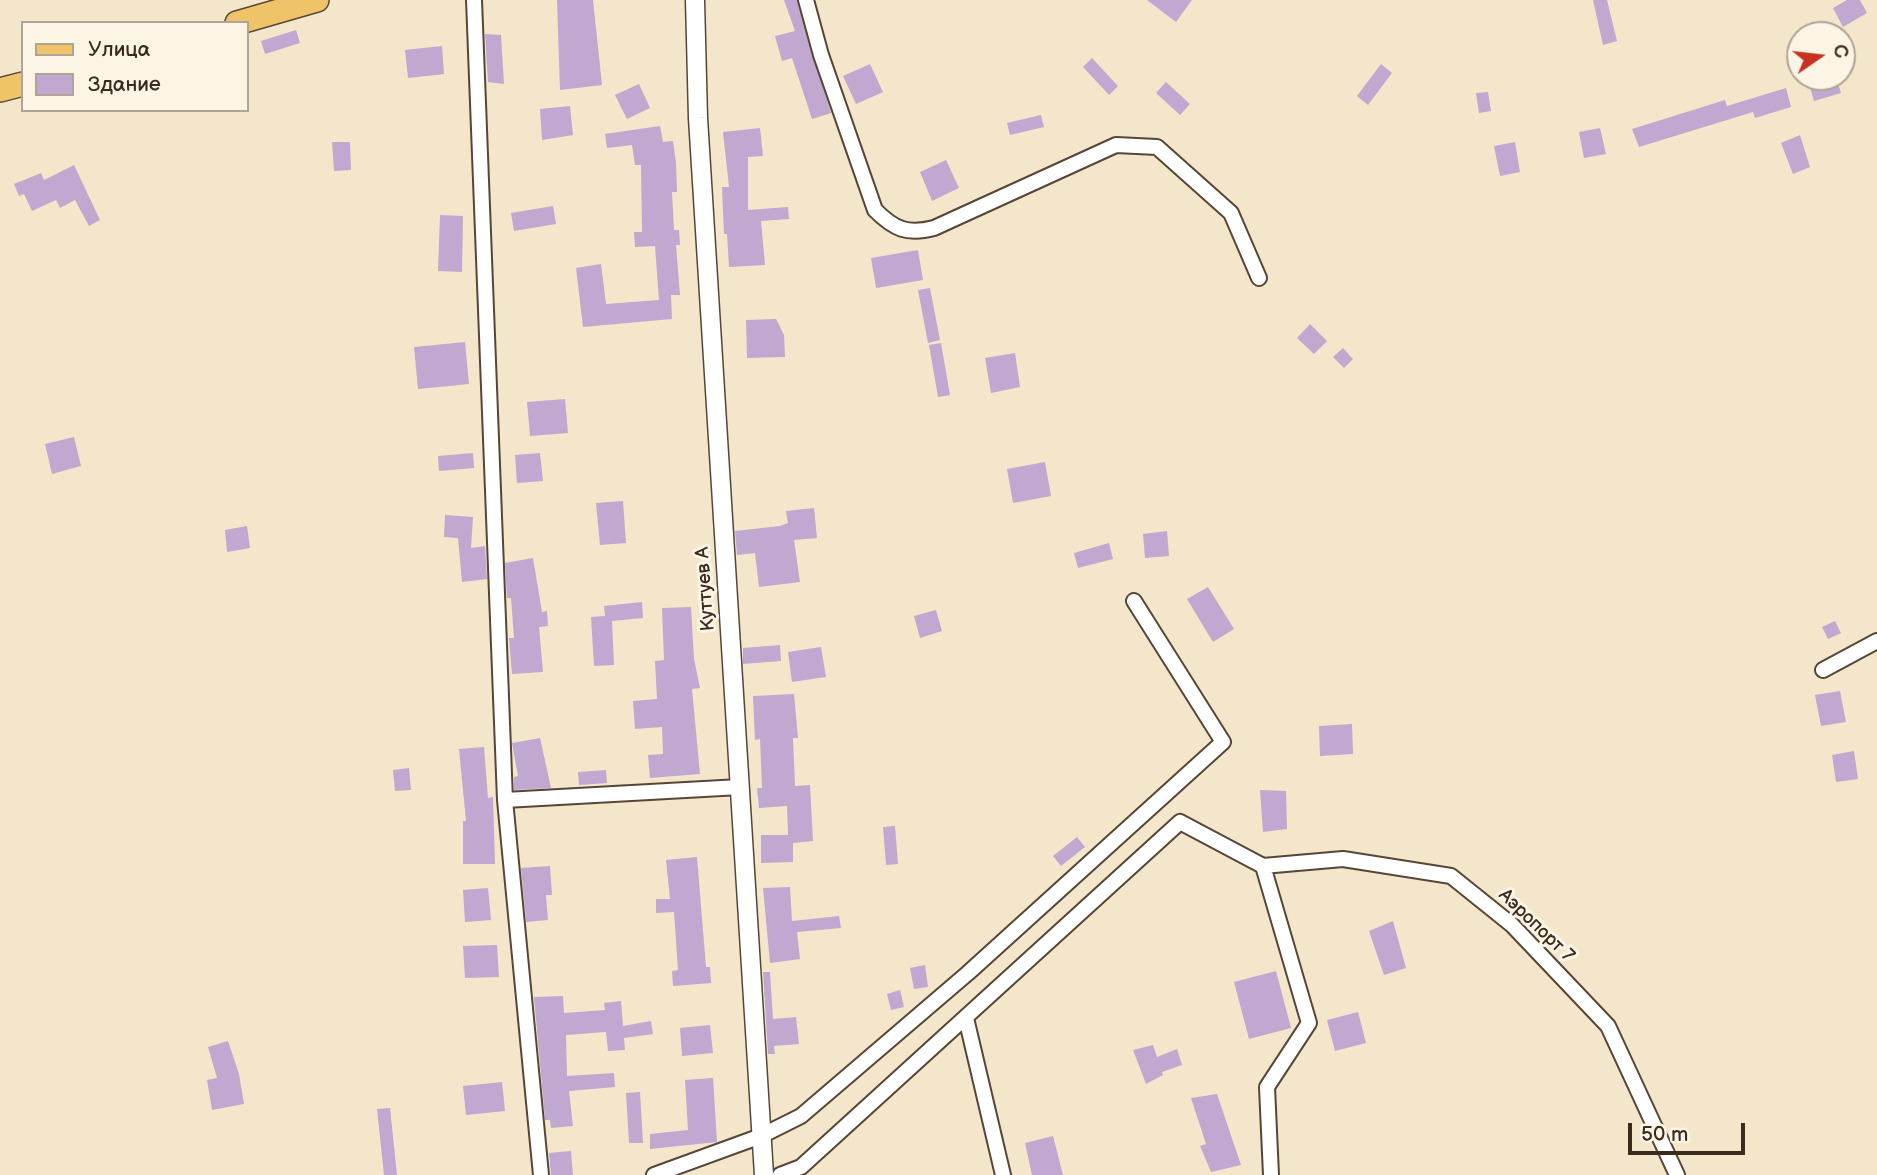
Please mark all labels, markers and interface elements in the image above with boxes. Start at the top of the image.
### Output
legend [21,21,248,112]
north arrow [1786,21,1856,91]
text: Улица [88,37,150,62]
text: С [1827,42,1853,60]
text: Здание [88,72,161,97]
street label: Куттуев А [692,546,720,632]
street label: Аэропорт 7 [1493,884,1579,968]
scale bar [1632,1108,1749,1152]
text: 50 m [1641,1122,1688,1147]

